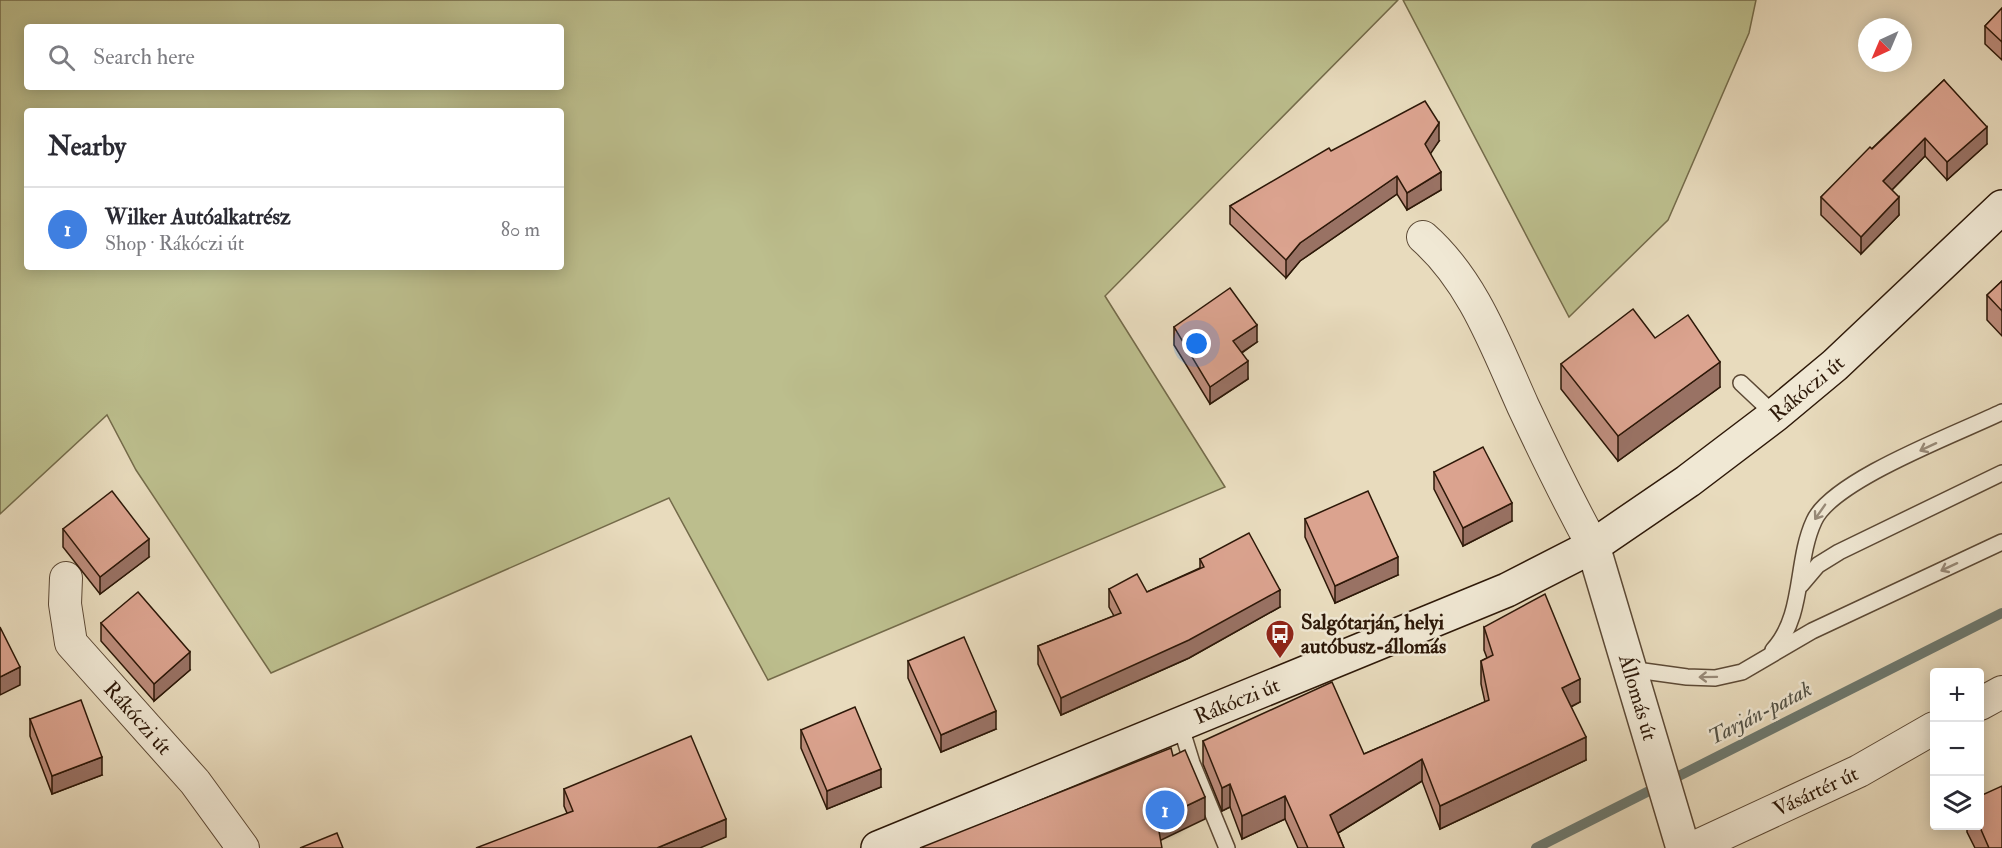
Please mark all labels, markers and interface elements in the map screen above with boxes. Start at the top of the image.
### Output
north arrow [1858,18,1912,72]
search box [24,24,564,90]
icon: search [45,41,78,74]
text: Search here [93,43,195,71]
text: Nearby [48,131,126,163]
text: Wilker Autóalkatrész [105,203,291,231]
text: 1 [64,217,71,242]
text: 80 m [501,217,540,242]
text: Shop · Rákóczi út [105,231,244,256]
your location [1182,329,1211,358]
street label: Rákóczi út [1764,350,1850,428]
one-way arrow [1920,442,1938,454]
one-way arrow [1814,504,1826,520]
one-way arrow [1940,562,1958,573]
place label: Salgótarján, helyi autóbusz-állomás [1301,609,1446,660]
bus stop icon: Salgótarján, helyi autóbusz-állomás [1264,618,1296,660]
street label: Állomás út [1612,650,1664,744]
map controls [1930,668,1984,830]
button: + [1930,668,1984,722]
street label: Rákóczi út [1190,671,1284,730]
one-way arrow [1698,672,1718,683]
water label: Tarján-patak [1704,675,1816,751]
street label: Rákóczi út [98,676,178,761]
button: − [1930,722,1984,776]
street label: Vásártér út [1769,760,1863,823]
button: layers [1930,776,1984,830]
pin: 1 [1146,788,1184,832]

